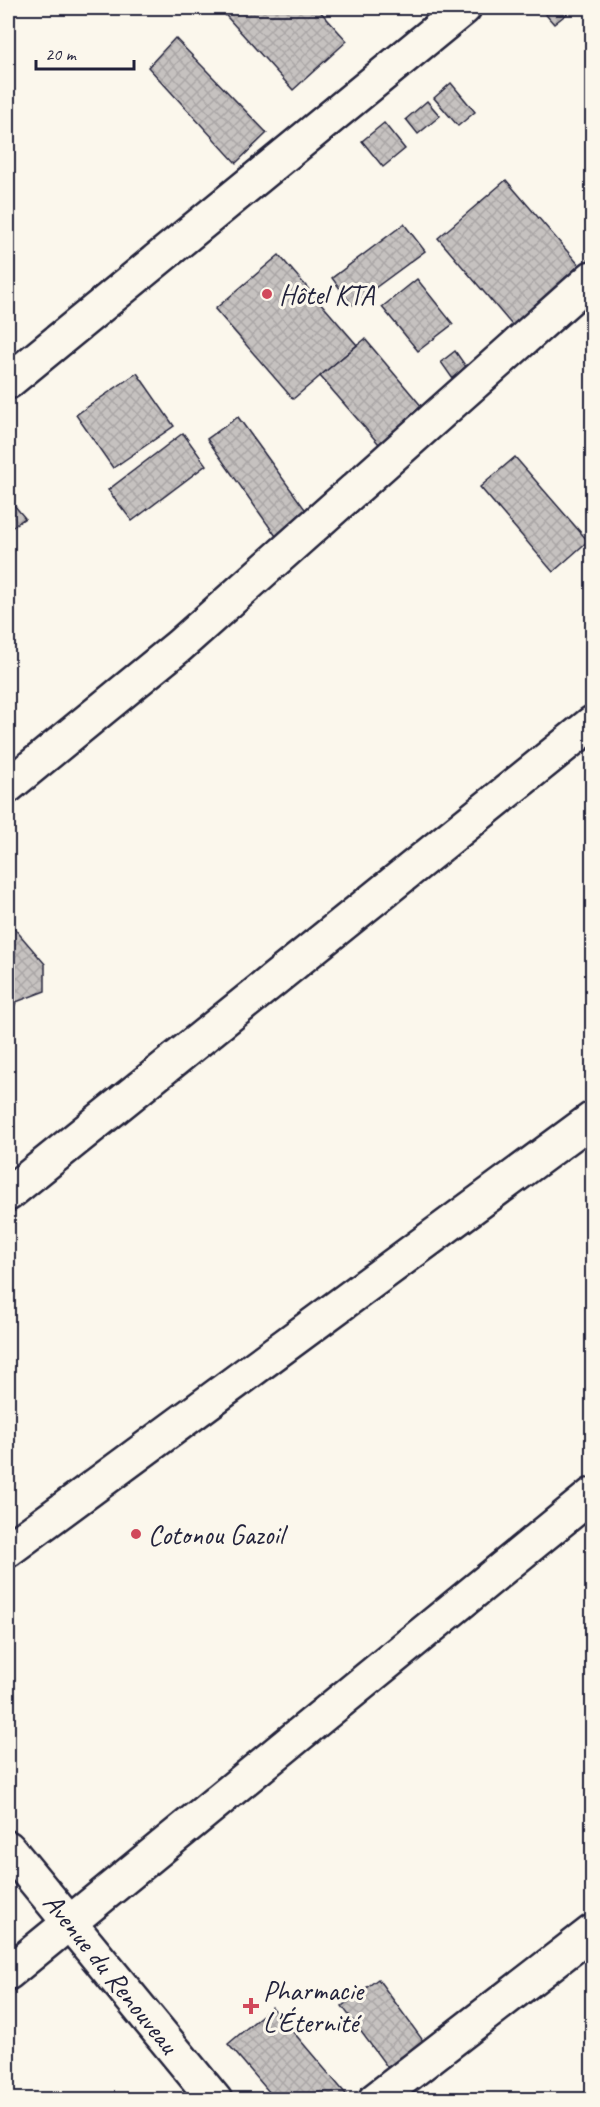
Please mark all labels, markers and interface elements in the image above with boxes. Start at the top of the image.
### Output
scale bar [36,33,134,71]
text: 20 m [45,43,78,65]
place label: Hôtel KTA [279,277,376,312]
marker: Hôtel KTA [260,287,274,301]
place label: Cotonou Gazoil [148,1517,289,1552]
marker: Cotonou Gazoil [129,1527,143,1541]
street label: Avenue du Renouveau [36,1886,187,2062]
place label: Pharmacie L'Éternité [263,1973,365,2040]
marker: Pharmacie L'Éternité [244,1999,258,2013]

